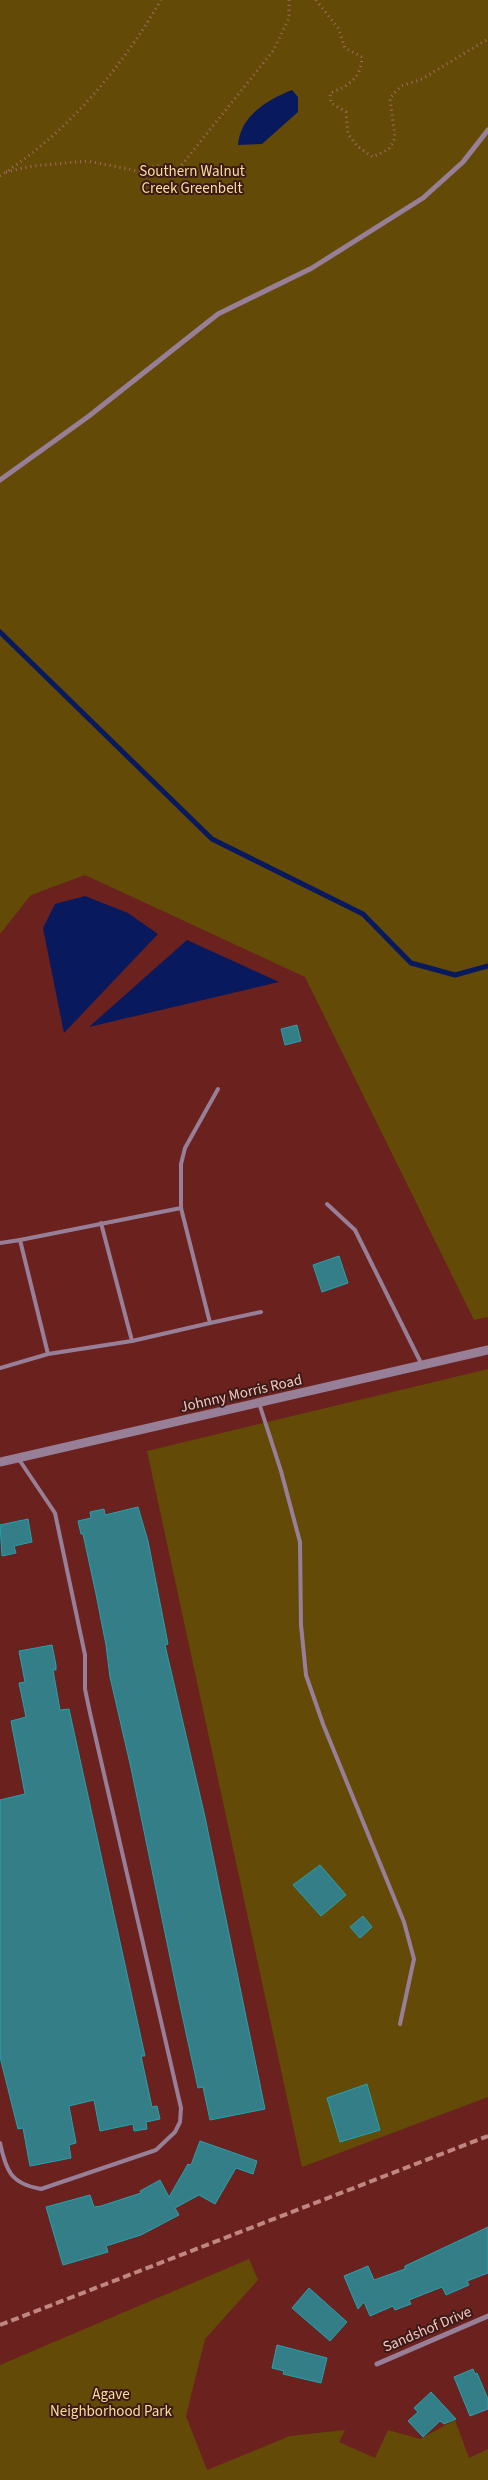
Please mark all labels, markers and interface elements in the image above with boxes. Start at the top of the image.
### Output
park label: Southern Walnut Creek Greenbelt [139,161,245,199]
street label: Johnny Morris Road [178,1369,304,1418]
street label: Sandshof Drive [380,2301,475,2358]
park label: Agave Neighborhood Park [50,2384,173,2422]

